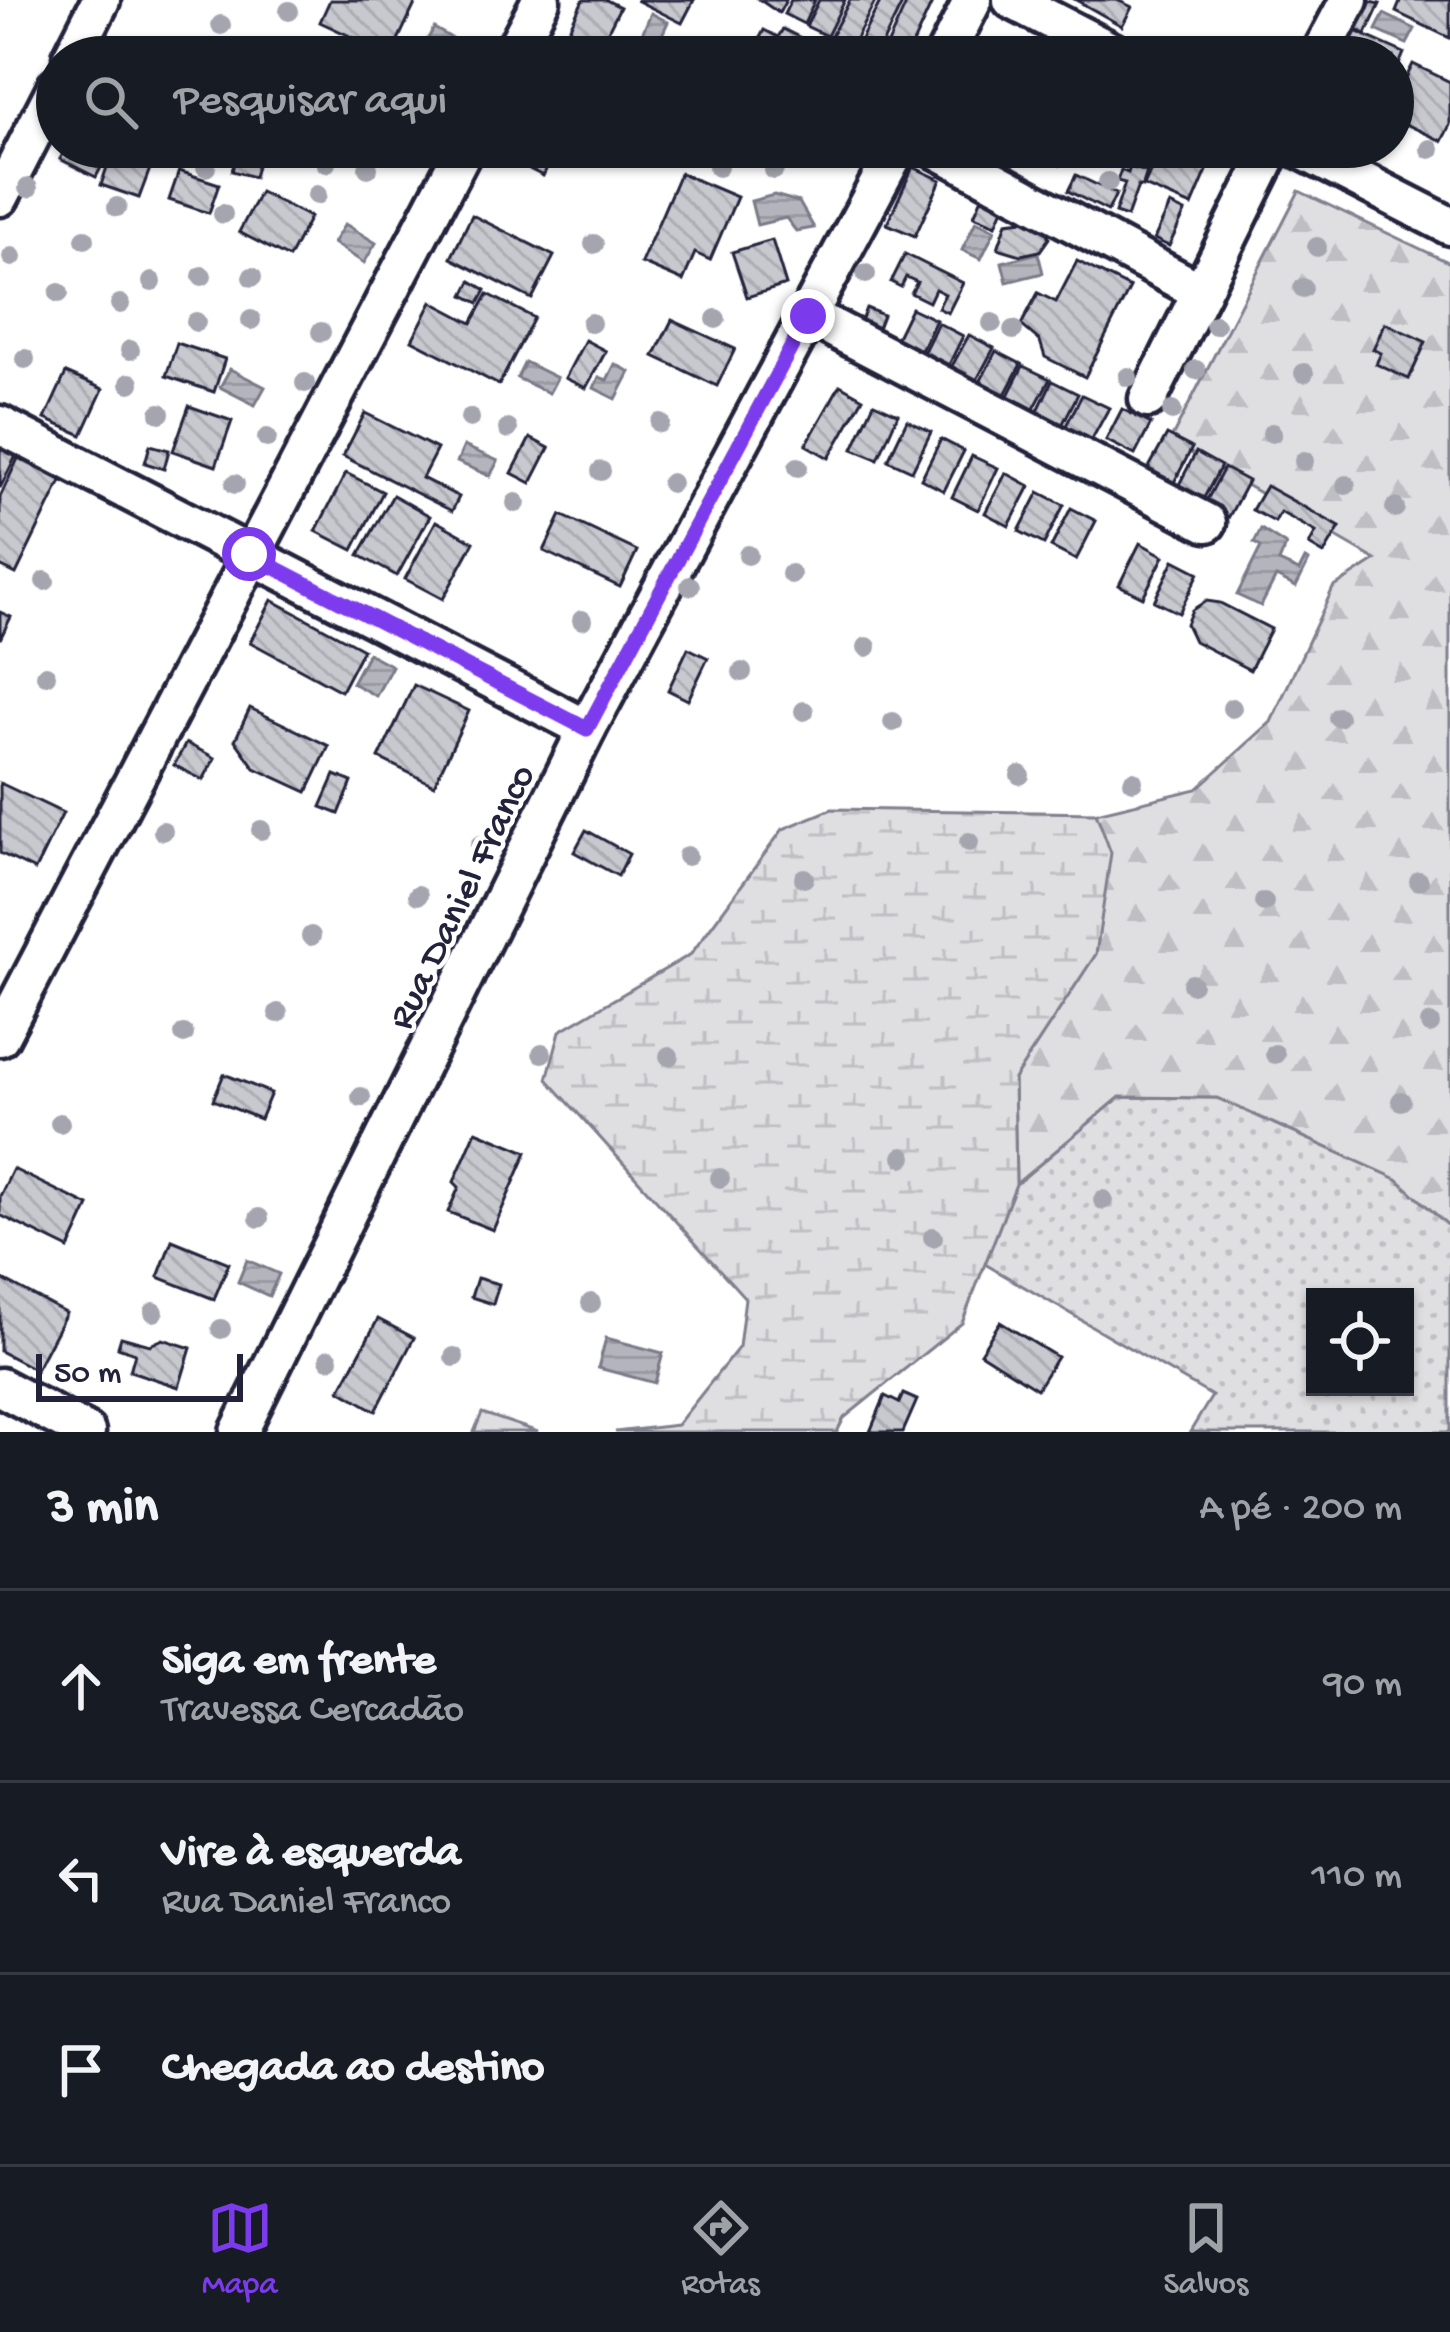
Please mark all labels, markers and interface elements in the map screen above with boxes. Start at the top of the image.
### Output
search box [36,36,1414,168]
icon: search [78,69,144,135]
text: Pesquisar aqui [174,76,447,129]
route end [781,289,835,343]
route start [222,527,276,581]
street label: Rua Daniel Franco [380,758,548,1038]
map controls [1306,1288,1414,1396]
button: locate [1306,1288,1414,1396]
scale bar [36,1348,243,1401]
text: 50 m [54,1356,121,1394]
text: 3 min [48,1480,158,1540]
text: A pé · 200 m [1199,1487,1402,1533]
text: Siga em frente [162,1636,436,1689]
icon: ahead [48,1653,114,1719]
text: 90 m [1323,1663,1402,1709]
text: Travessa Cercadão [162,1689,464,1735]
text: Vire à esquerda [162,1828,461,1881]
icon: left [48,1845,114,1911]
text: 110 m [1311,1855,1402,1901]
text: Rua Daniel Franco [162,1881,451,1927]
icon: arrive [48,2037,114,2103]
text: Chegada ao destino [162,2043,544,2096]
tab: Mapa [202,2195,278,2305]
tab: Rotas [681,2195,760,2305]
tab: Salvos [1163,2195,1248,2305]

